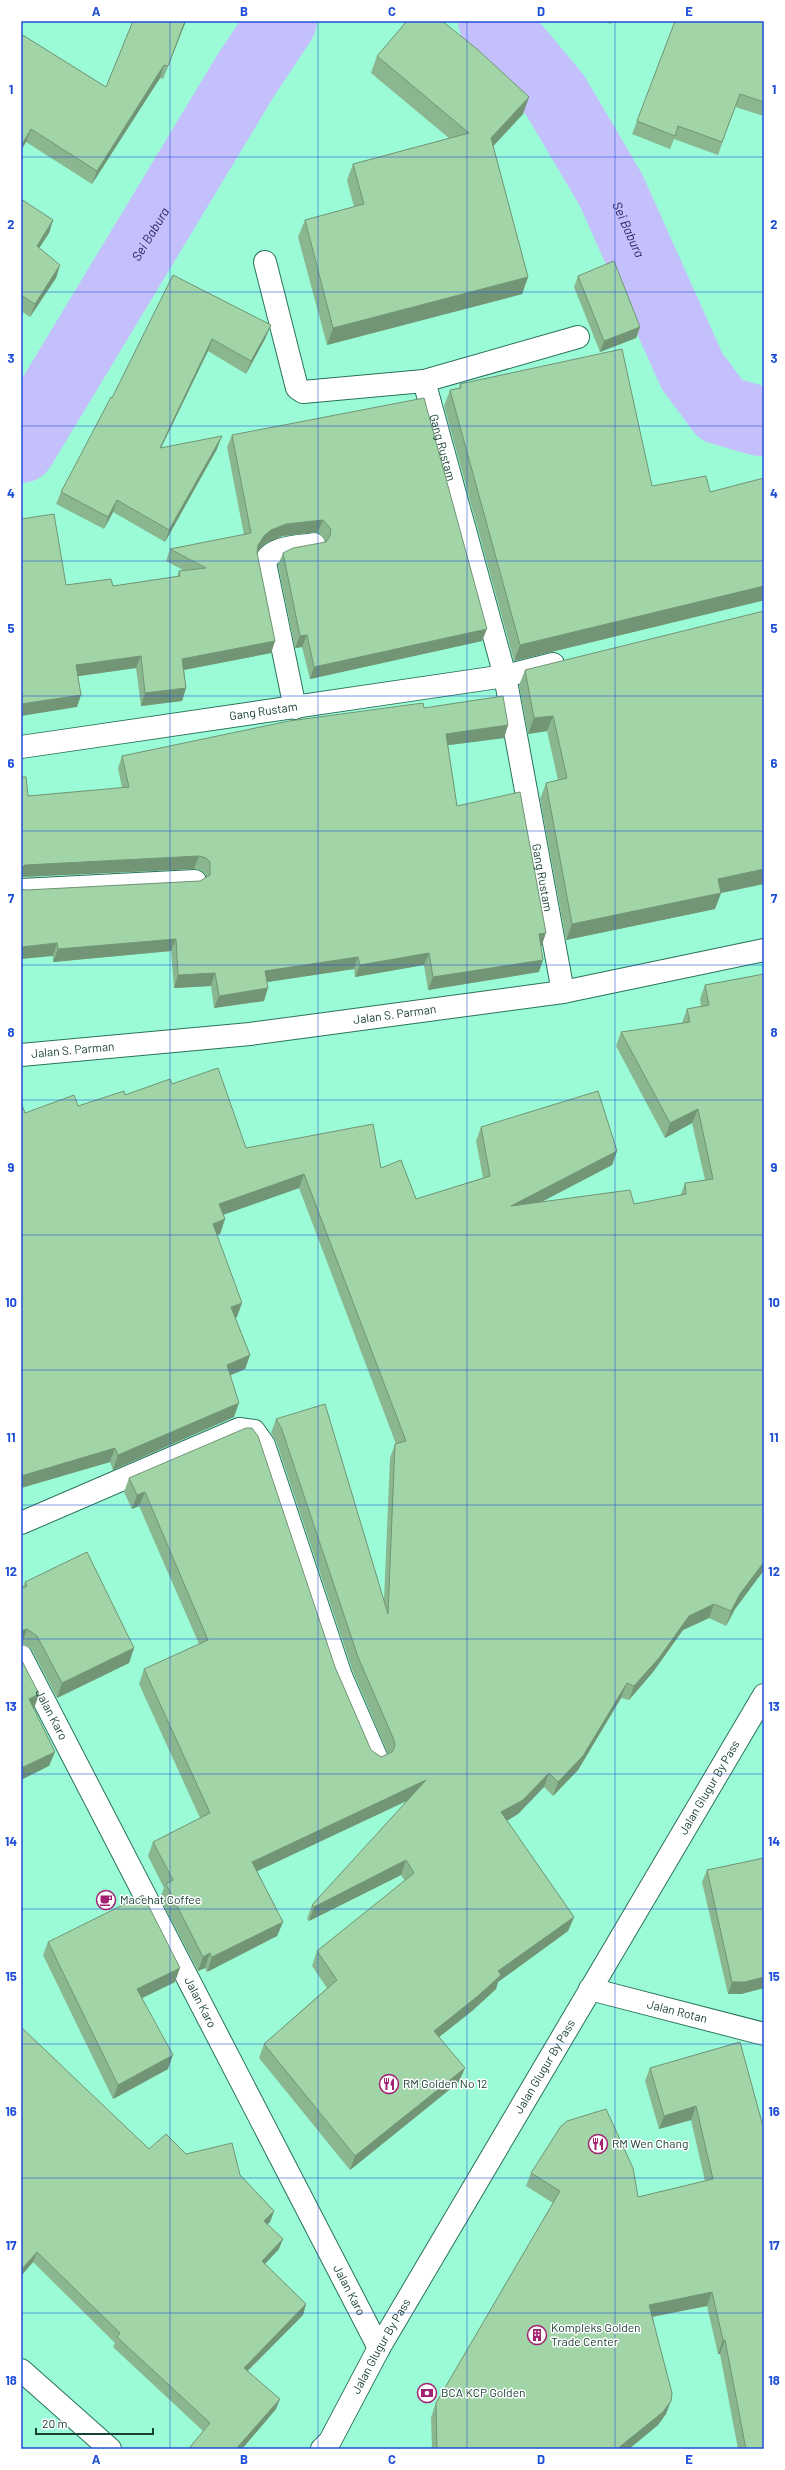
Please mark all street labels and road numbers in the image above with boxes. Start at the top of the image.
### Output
street label: Gang Rustam [427,412,459,482]
street label: Gang Rustam [228,699,298,722]
street label: Gang Rustam [530,842,556,913]
street label: Jalan S. Parman [352,1001,437,1026]
street label: Jalan S. Parman [30,1038,115,1060]
street label: Jalan Karo [33,1686,71,1742]
street label: Jalan Glugur By Pass [675,1737,742,1837]
street label: Jalan Karo [182,1974,220,2030]
street label: Jalan Rotan [646,1996,709,2025]
street label: Jalan Glugur By Pass [511,2016,577,2116]
street label: Jalan Karo [331,2262,369,2317]
street label: Jalan Glugur By Pass [348,2295,413,2396]

